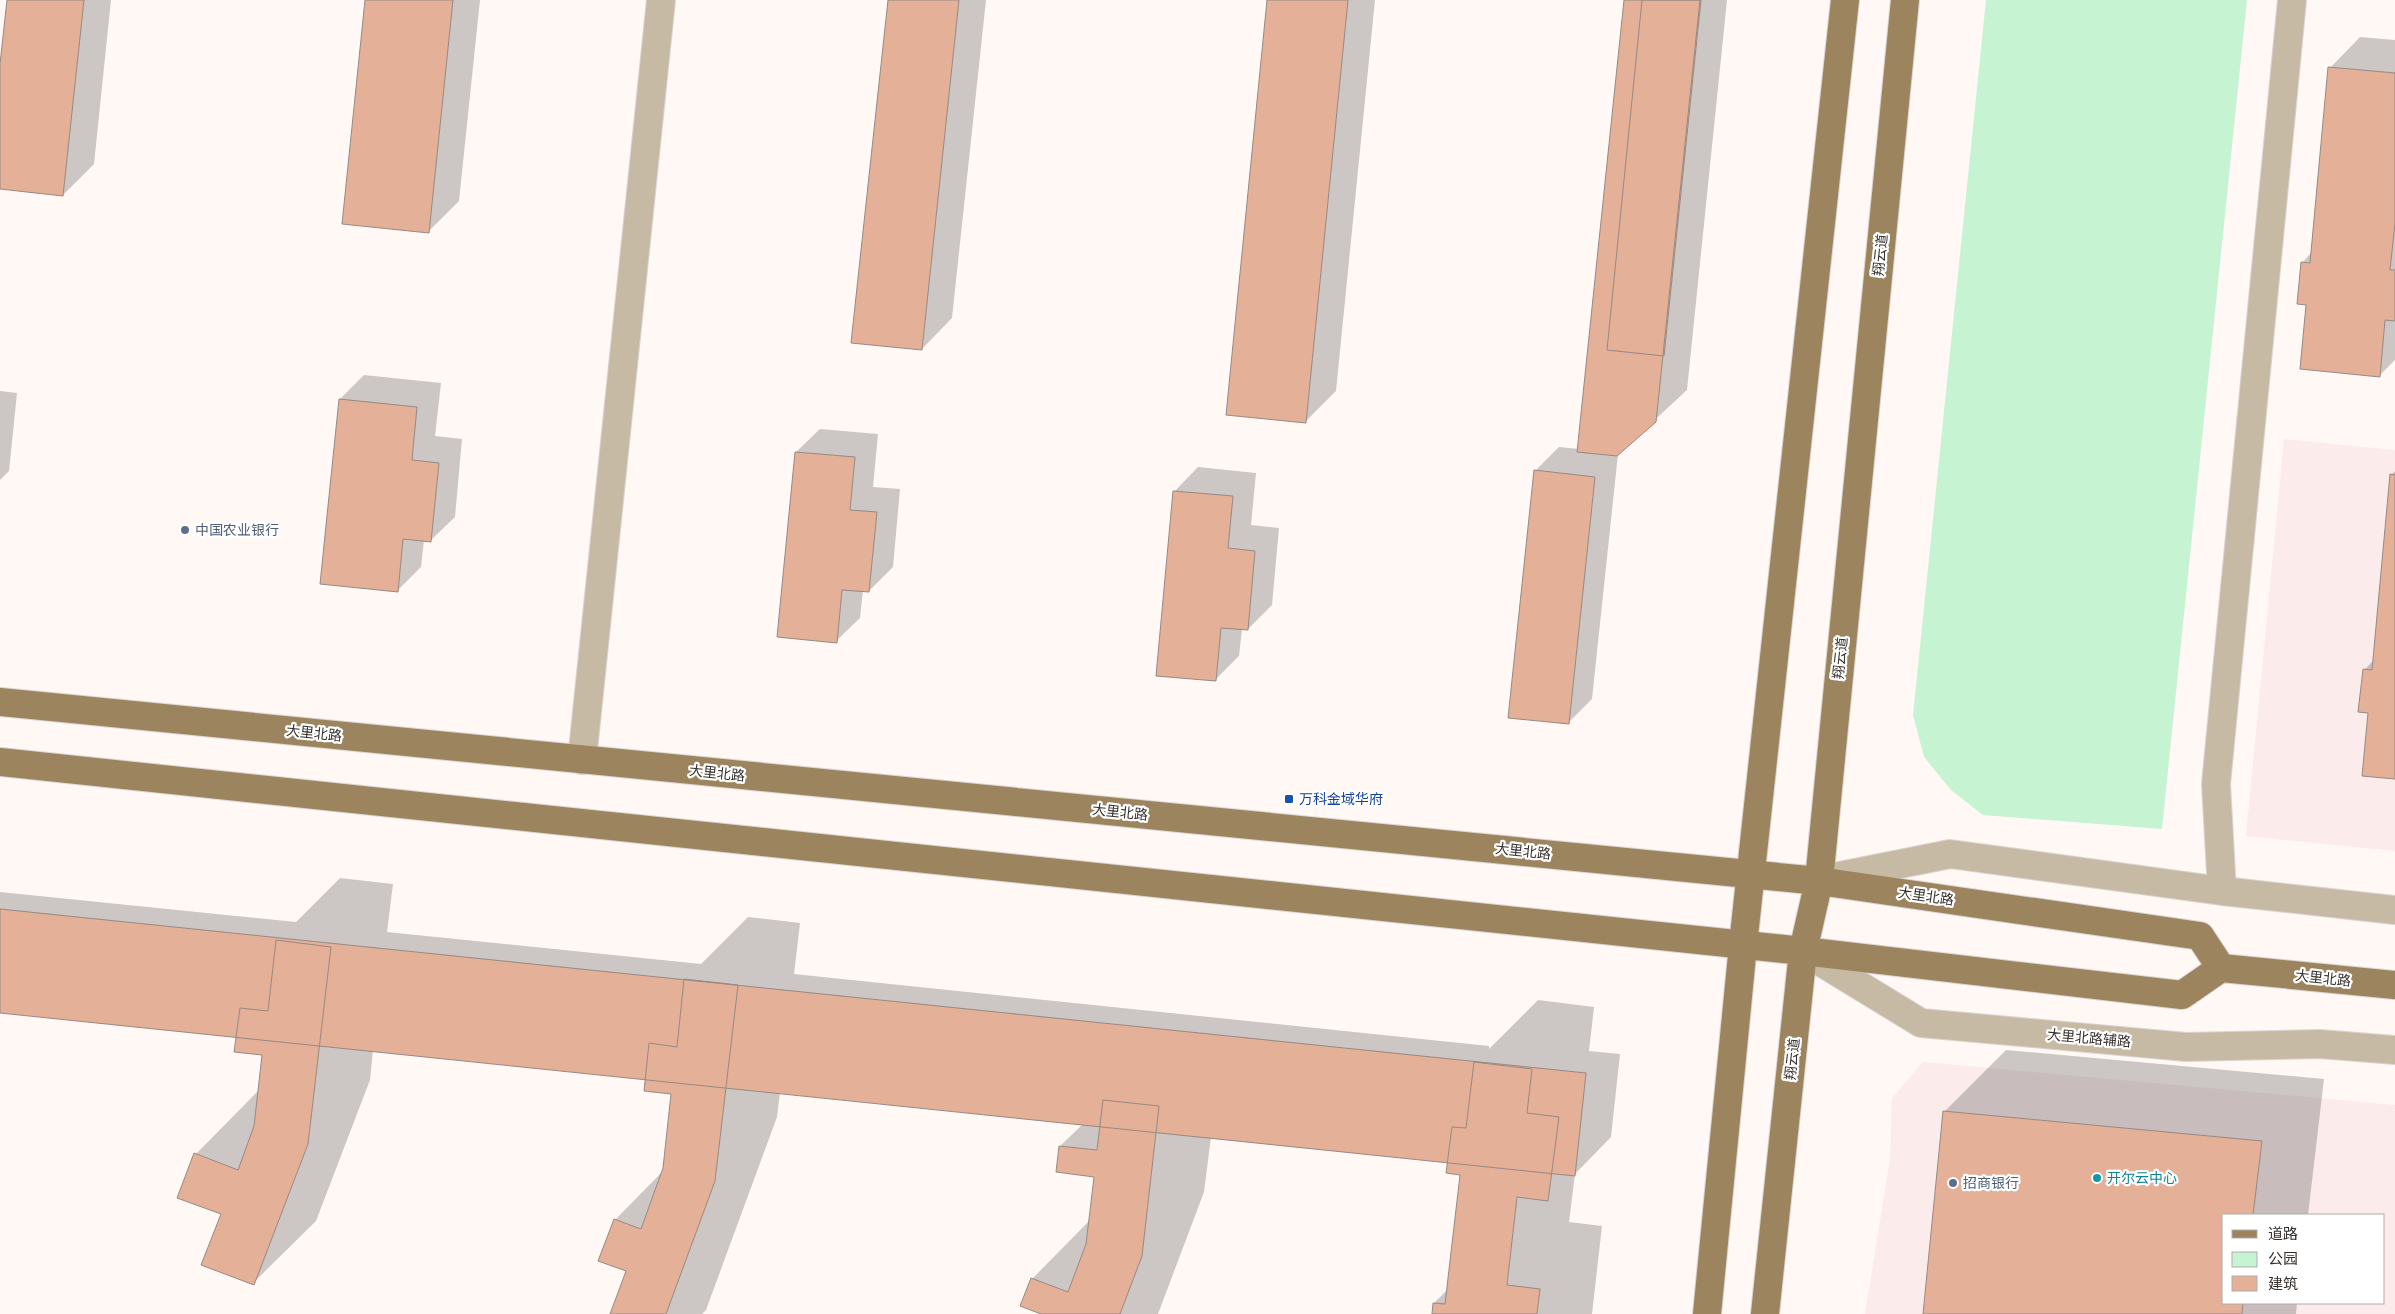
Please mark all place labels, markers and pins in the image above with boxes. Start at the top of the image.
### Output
place label: 中国农业银行 [195,522,279,538]
marker: 中国农业银行 [179,524,191,536]
place label: 万科金域华府 [1299,791,1383,807]
marker: 万科金域华府 [1283,793,1295,805]
place label: 开尔云中心 [2107,1170,2177,1186]
marker: 开尔云中心 [2091,1172,2103,1184]
place label: 招商银行 [1963,1175,2019,1191]
marker: 招商银行 [1947,1177,1959,1189]

